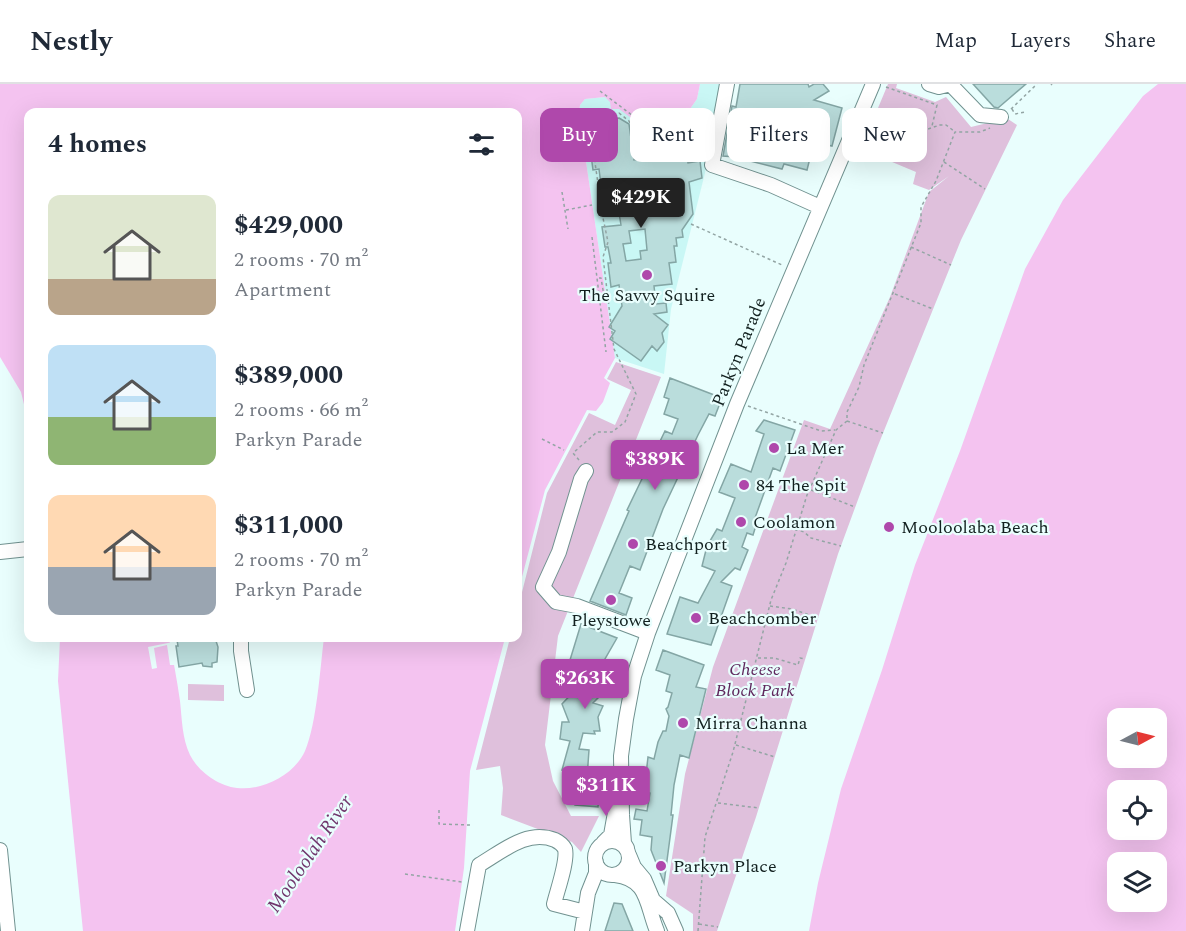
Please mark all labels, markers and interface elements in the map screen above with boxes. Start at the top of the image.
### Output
text: Nestly [30,20,112,63]
text: Map [935,25,977,57]
text: Layers [1010,25,1071,57]
text: Share [1104,25,1156,57]
chip: Buy [540,108,618,162]
chip: Rent [630,108,715,162]
chip: Filters [727,108,830,162]
chip: New [842,108,927,162]
text: 4 homes [48,124,147,164]
icon: filters [465,128,498,161]
pin: $429K [599,178,683,229]
text: $429K [611,182,671,212]
text: $429,000 [234,205,343,245]
icon: home [96,219,168,291]
text: 2 rooms · 70 m² [234,245,368,275]
marker: The Savvy Squire [640,268,654,282]
text: Apartment [234,275,331,305]
place label: The Savvy Squire [579,282,715,309]
street label: Parkyn Parade [705,293,773,411]
text: $389,000 [234,355,343,395]
icon: home [96,369,168,441]
text: 2 rooms · 66 m² [234,395,368,425]
text: Parkyn Parade [234,425,362,455]
place label: La Mer [786,435,844,462]
pin: $389K [613,440,697,491]
marker: La Mer [767,441,781,455]
text: $389K [625,444,685,474]
place label: 84 The Spit [756,472,846,499]
marker: 84 The Spit [737,478,751,492]
text: $311,000 [234,505,343,545]
place label: Coolamon [753,509,835,536]
place label: Mooloolaba Beach [901,514,1049,541]
marker: Coolamon [734,515,748,529]
icon: home [96,519,168,591]
marker: Mooloolaba Beach [882,520,896,534]
place label: Beachport [645,531,727,558]
marker: Beachport [626,537,640,551]
text: 2 rooms · 70 m² [234,545,368,575]
text: Parkyn Parade [234,575,362,605]
marker: Pleystowe [604,593,618,607]
place label: Beachcomber [708,605,816,632]
place label: Pleystowe [571,607,651,634]
marker: Beachcomber [689,611,703,625]
park label: Cheese Block Park [715,656,795,704]
pin: $263K [543,659,627,710]
text: $263K [555,663,615,693]
north arrow [1107,708,1167,768]
map controls [1107,708,1167,912]
place label: Mirra Channa [695,710,808,737]
marker: Mirra Channa [676,716,690,730]
pin: $311K [564,766,648,817]
text: $311K [576,770,636,800]
button: locate [1107,780,1167,840]
water label: Mooloolah River [259,788,361,919]
button: layers [1107,852,1167,912]
place label: Parkyn Place [673,853,777,880]
marker: Parkyn Place [654,859,668,873]

